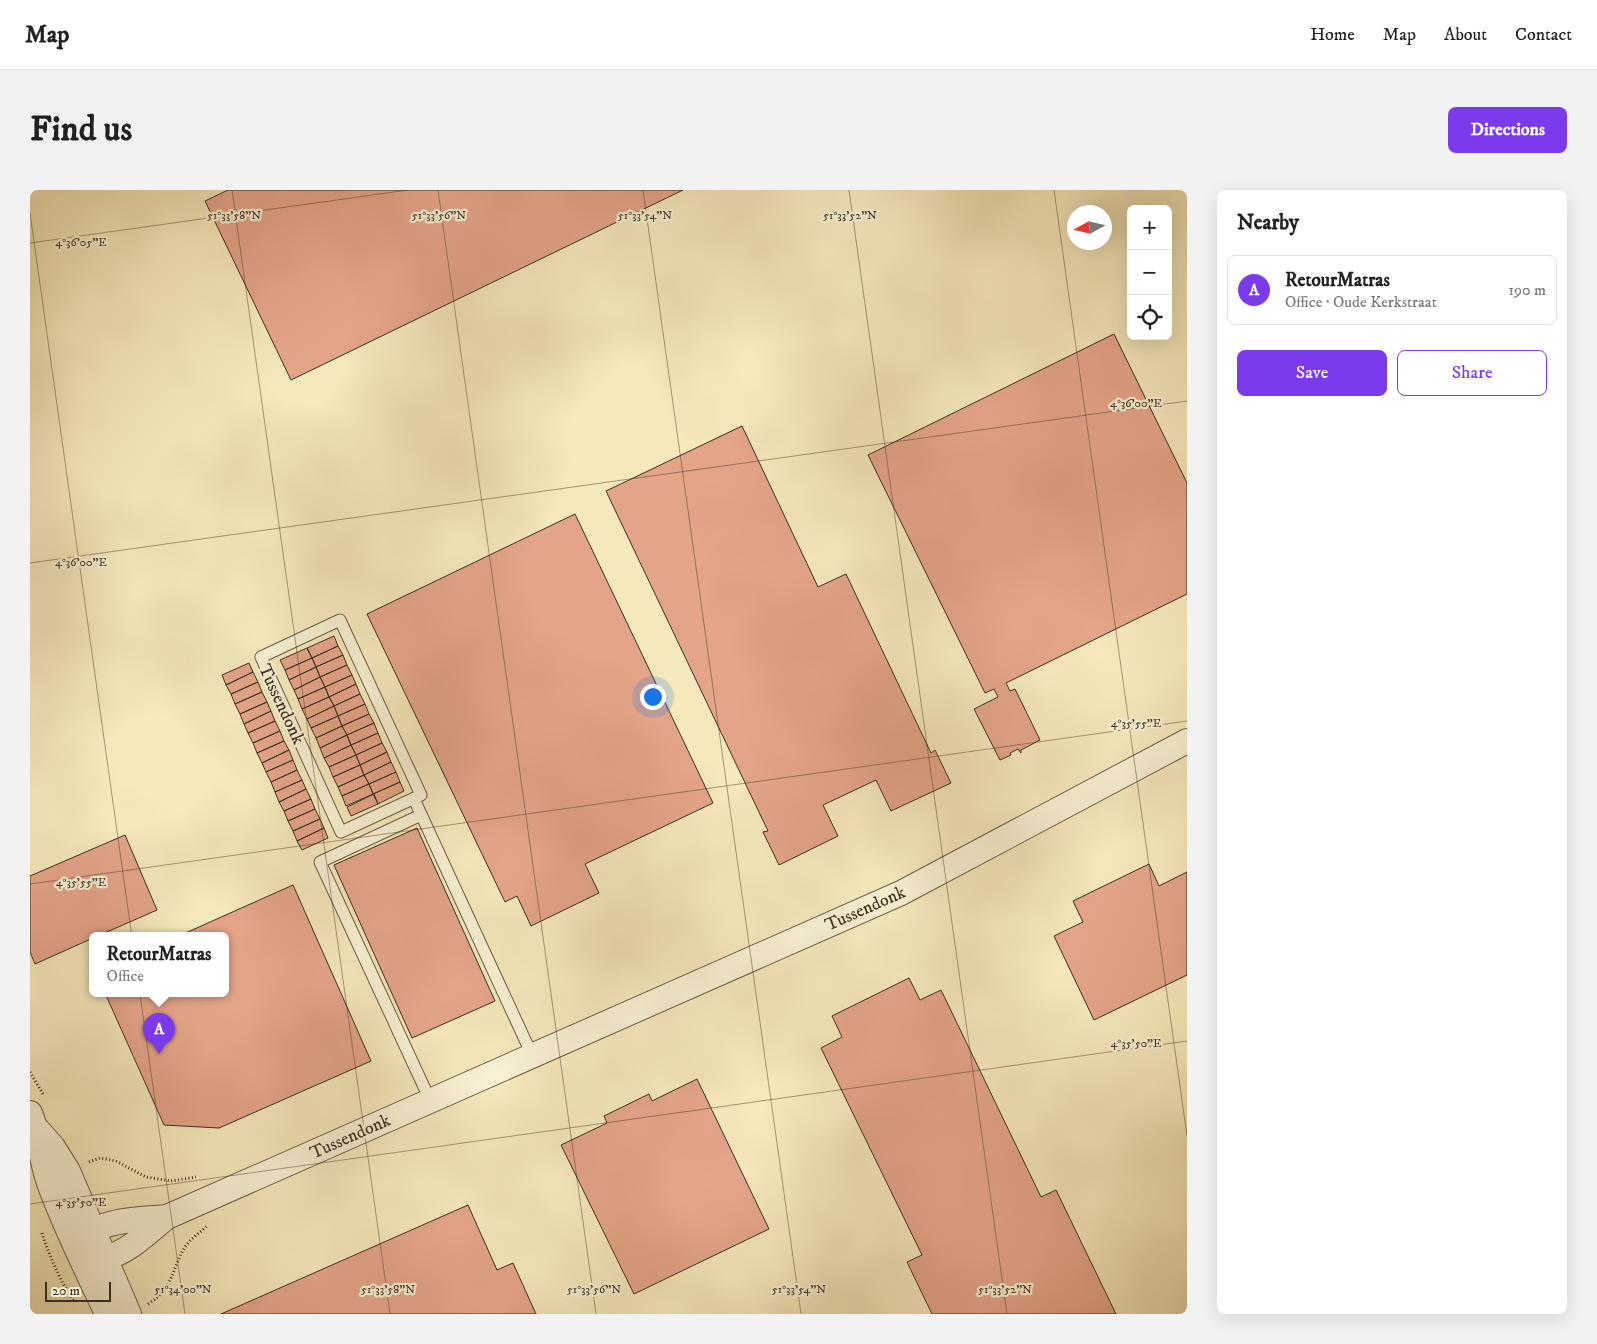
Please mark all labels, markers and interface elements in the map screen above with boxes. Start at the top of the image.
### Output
text: Map [25,20,69,50]
text: Home [1310,24,1355,46]
text: Map [1383,24,1416,46]
text: About [1444,24,1487,46]
text: Contact [1515,24,1572,46]
button: Directions [1448,107,1567,153]
text: Find us [30,108,132,152]
north arrow [1067,205,1112,250]
map controls [1127,205,1172,340]
button: + [1127,205,1172,250]
text: 51°33'58"N [207,208,261,223]
text: 51°33'56"N [412,208,466,223]
text: 51°33'54"N [618,208,672,223]
text: 51°33'52"N [823,208,877,223]
text: Nearby [1237,210,1299,236]
text: 4°36'05"E [55,235,107,250]
button: − [1127,250,1172,295]
text: RetourMatras [1285,269,1390,292]
text: A [1249,280,1259,300]
text: 190 m [1508,280,1546,300]
text: Office · Oude Kerkstraat [1285,292,1437,312]
button: locate [1127,295,1172,340]
button: Save [1237,350,1387,396]
button: Share [1397,350,1547,396]
text: 4°36'00"E [1110,396,1162,411]
text: 4°36'00"E [55,555,107,570]
street label: Tussendonk [253,661,309,748]
your location [640,684,666,710]
text: 4°35'55"E [1111,716,1162,731]
text: 4°35'55"E [56,875,107,890]
street label: Tussendonk [822,881,909,936]
popup [89,932,229,997]
text: RetourMatras [107,943,211,966]
text: Office [107,966,144,986]
pin: A [143,1013,175,1054]
text: 4°35'50"E [1110,1036,1162,1051]
street label: Tussendonk [307,1109,394,1164]
text: 4°35'50"E [55,1195,107,1210]
scale bar [45,1279,111,1302]
text: 20 m [52,1282,80,1300]
text: 51°34'00"N [154,1282,212,1297]
text: 51°33'58"N [361,1282,415,1297]
text: 51°33'56"N [567,1282,621,1297]
text: 51°33'54"N [772,1282,826,1297]
text: 51°33'52"N [978,1282,1032,1297]

